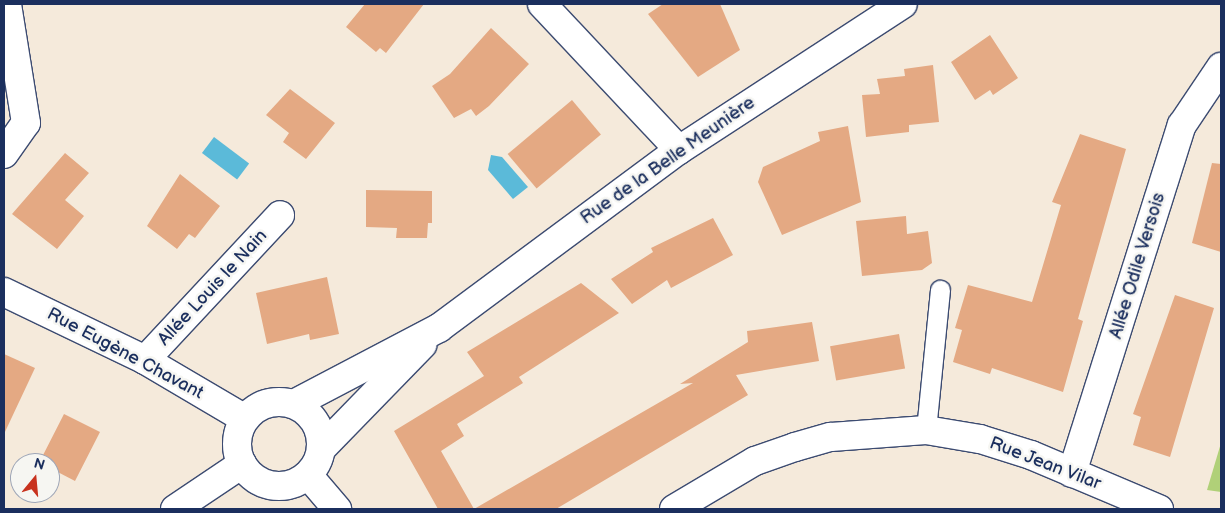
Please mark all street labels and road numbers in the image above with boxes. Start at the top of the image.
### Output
street label: Rue de la Belle Meunière [577,93,759,229]
street label: Allée Odile Versois [1105,190,1171,342]
street label: Allée Louis le Nain [154,226,272,350]
street label: Rue Eugène Chavant [43,304,207,404]
street label: Rue Jean Vilar [985,433,1105,495]

